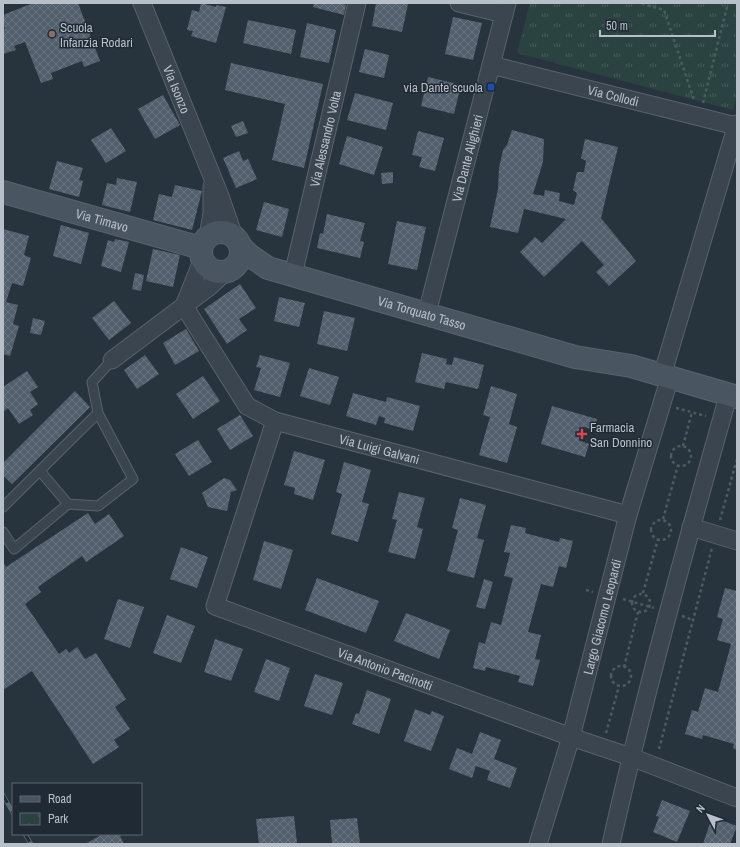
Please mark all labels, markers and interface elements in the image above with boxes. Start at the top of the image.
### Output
scale bar [600,12,715,38]
text: 50 m [606,18,628,34]
place label: Scuola Infanzia Rodari [60,19,133,51]
marker: Scuola Infanzia Rodari [47,29,57,39]
street label: Via Isonzo [159,63,194,116]
place label: via Dante scuola [404,79,483,96]
street label: Via Collodi [586,81,640,110]
marker: via Dante scuola [486,82,496,92]
street label: Via Alessandro Volta [306,89,345,189]
street label: Via Dante Alighieri [448,113,487,204]
street label: Via Timavo [74,205,130,236]
street label: Via Torquato Tasso [376,292,468,334]
place label: Farmacia San Donnino [590,419,652,451]
marker: Farmacia San Donnino [577,429,587,439]
street label: Via Luigi Galvani [337,430,421,468]
street label: Largo Giacomo Leopardi [579,557,625,677]
street label: Via Antonio Pacinotti [335,644,435,694]
legend [12,783,142,835]
text: Road [48,791,72,807]
north arrow [688,795,728,835]
text: N [693,801,708,815]
text: Park [48,811,68,827]

